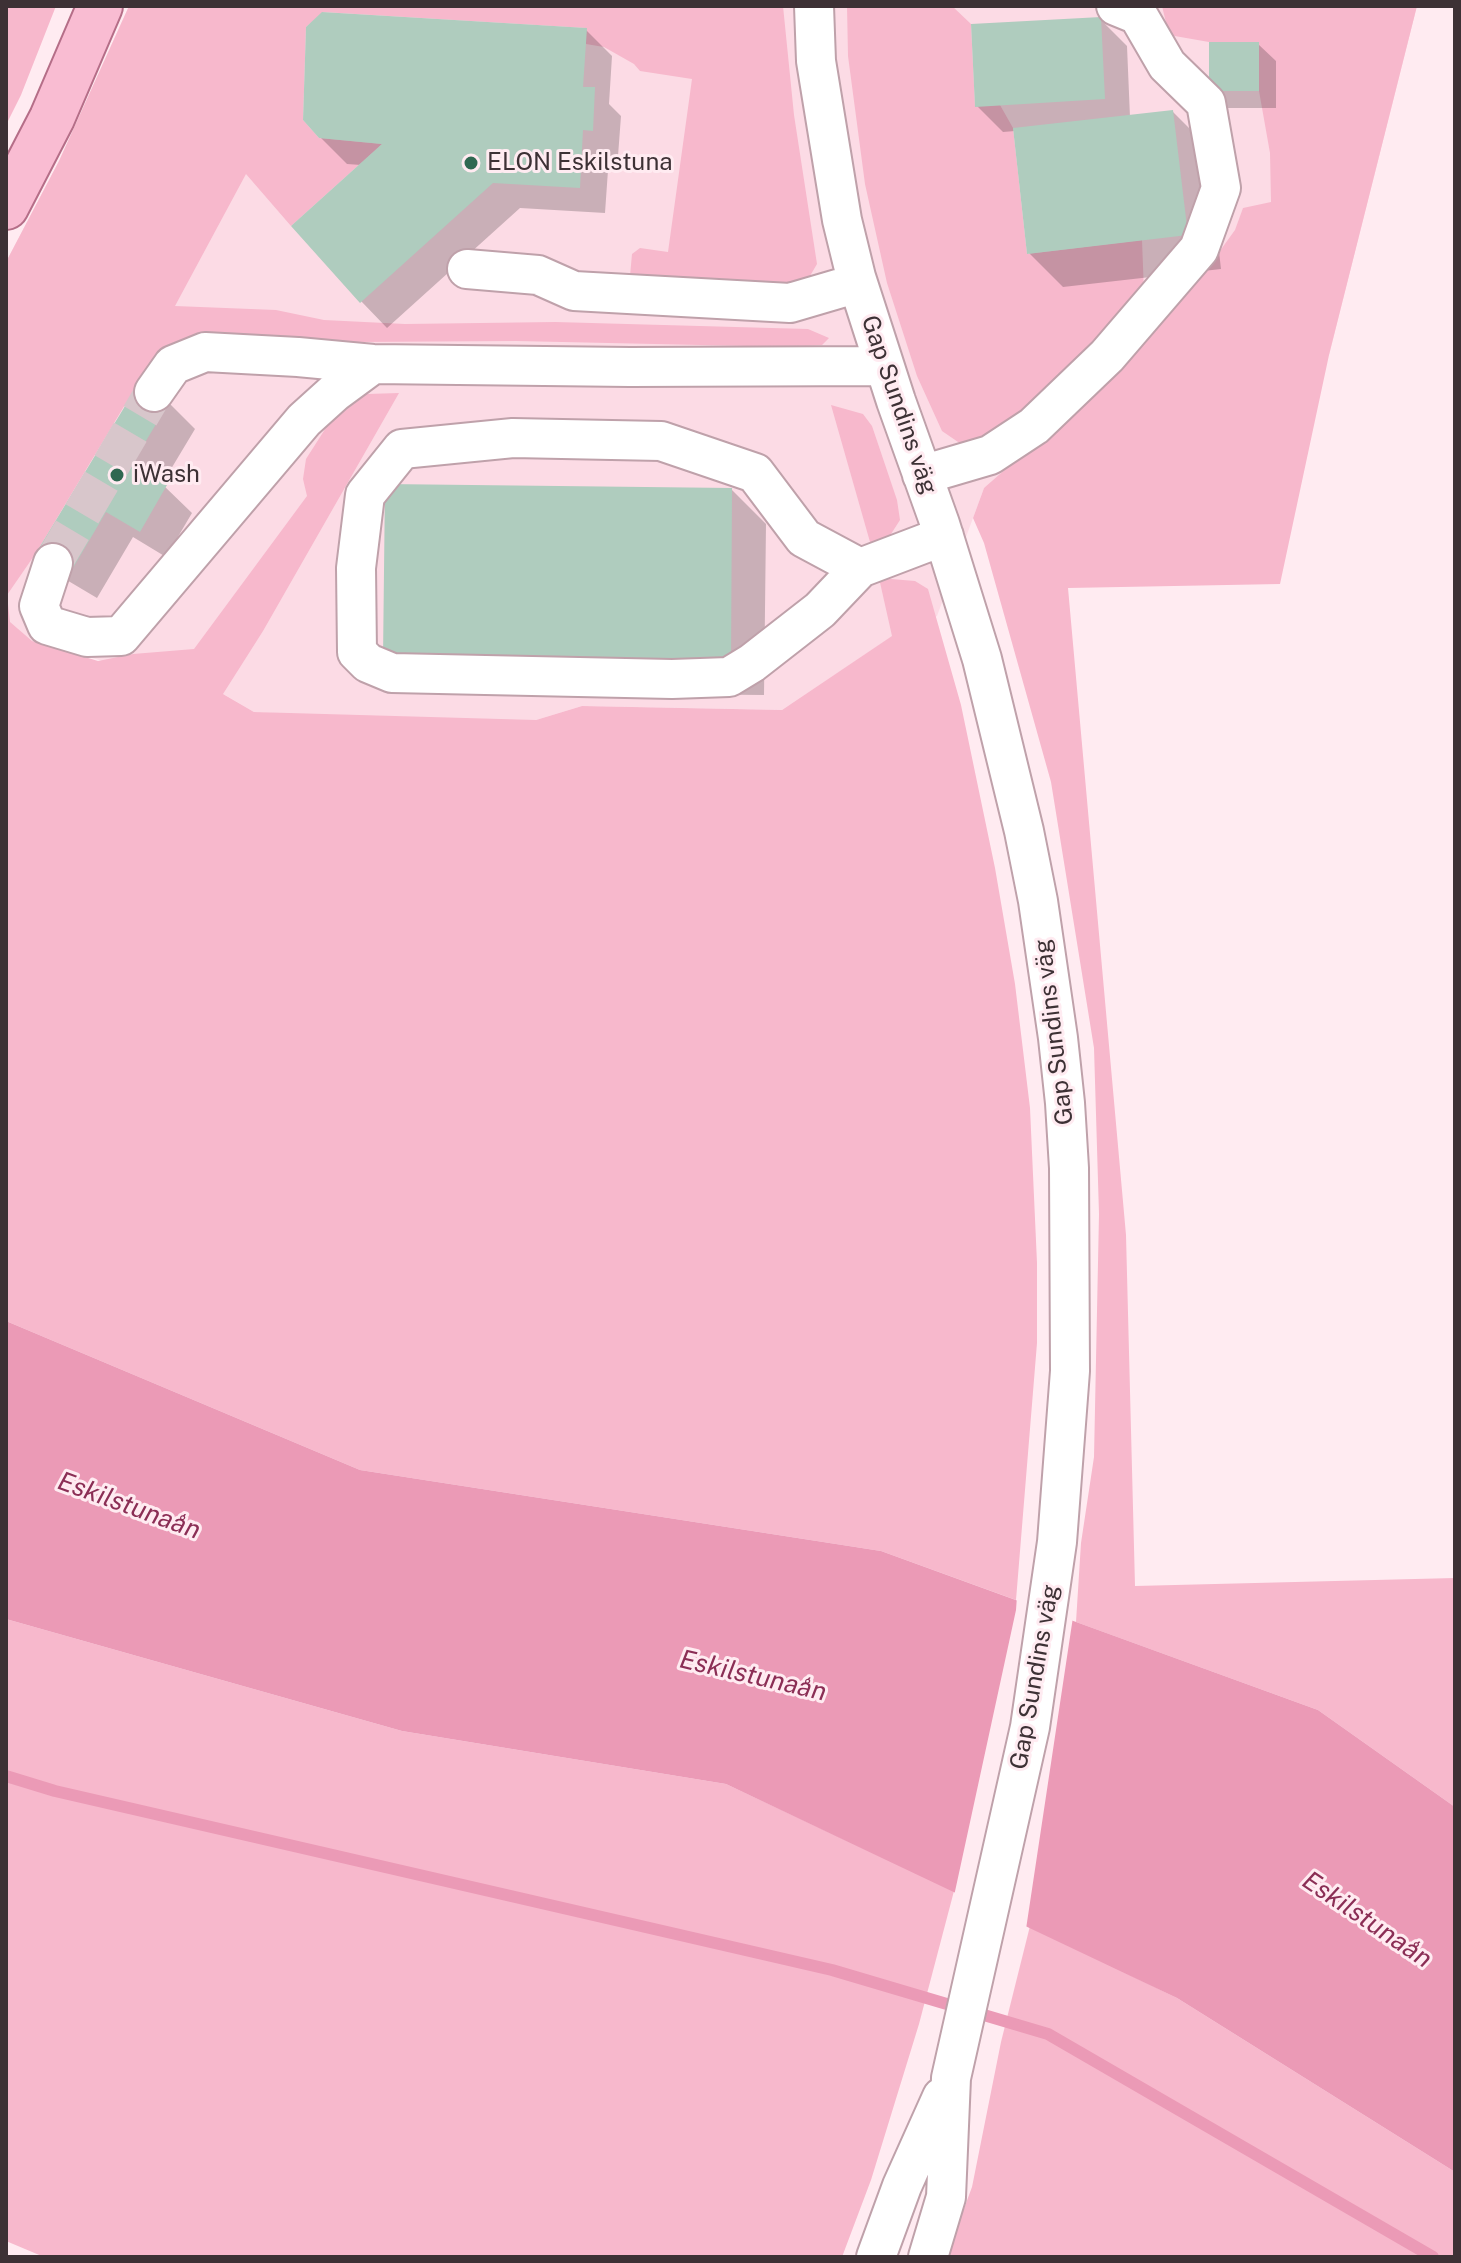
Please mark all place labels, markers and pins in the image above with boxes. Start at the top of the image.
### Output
place label: ELON Eskilstuna [487,149,673,177]
marker: ELON Eskilstuna [462,154,480,172]
place label: iWash [133,461,200,489]
marker: iWash [108,466,126,484]

